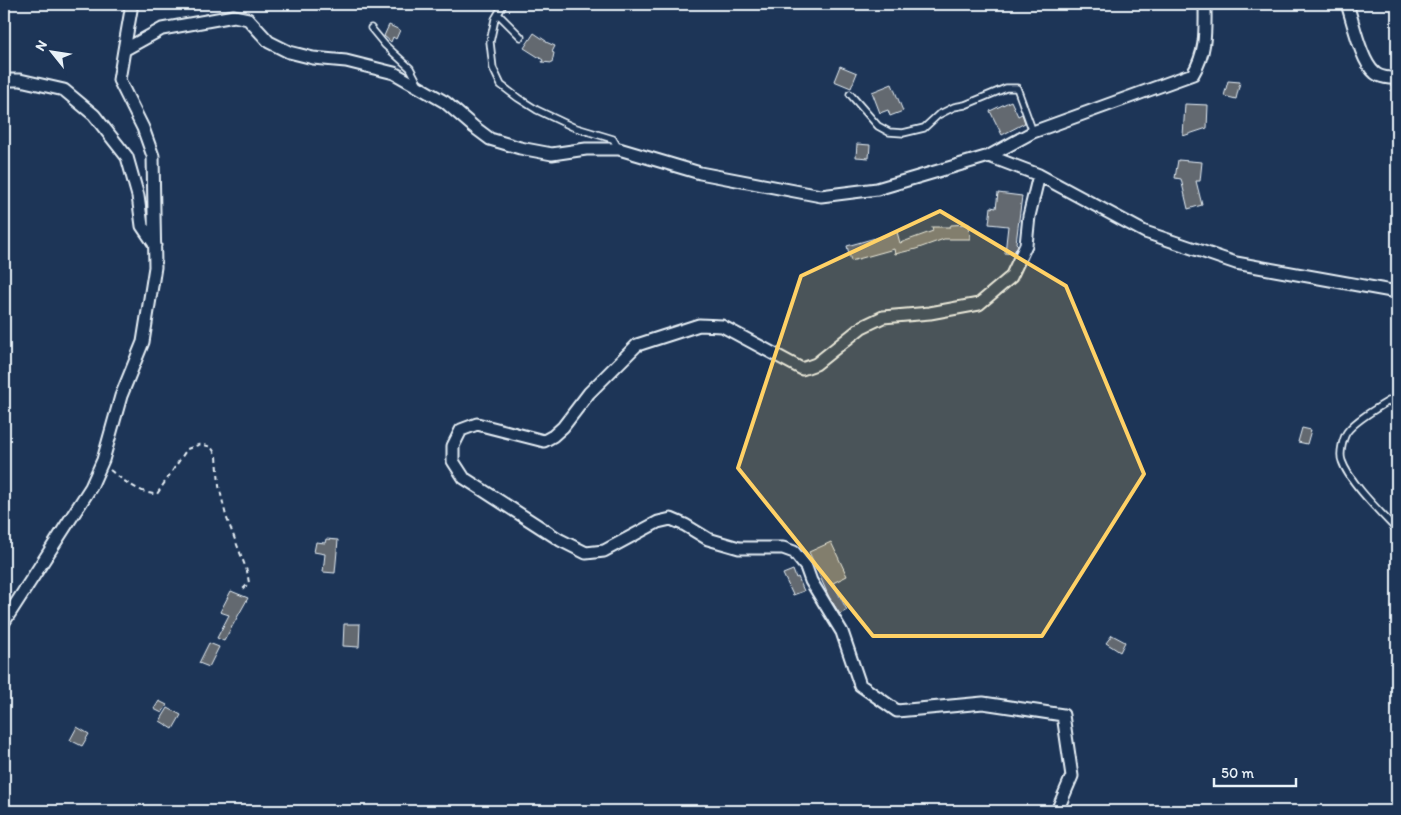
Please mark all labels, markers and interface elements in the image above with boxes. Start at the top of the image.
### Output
north arrow [28,28,78,78]
text: N [31,37,51,54]
scale bar [1214,755,1296,787]
text: 50 m [1221,764,1254,782]

